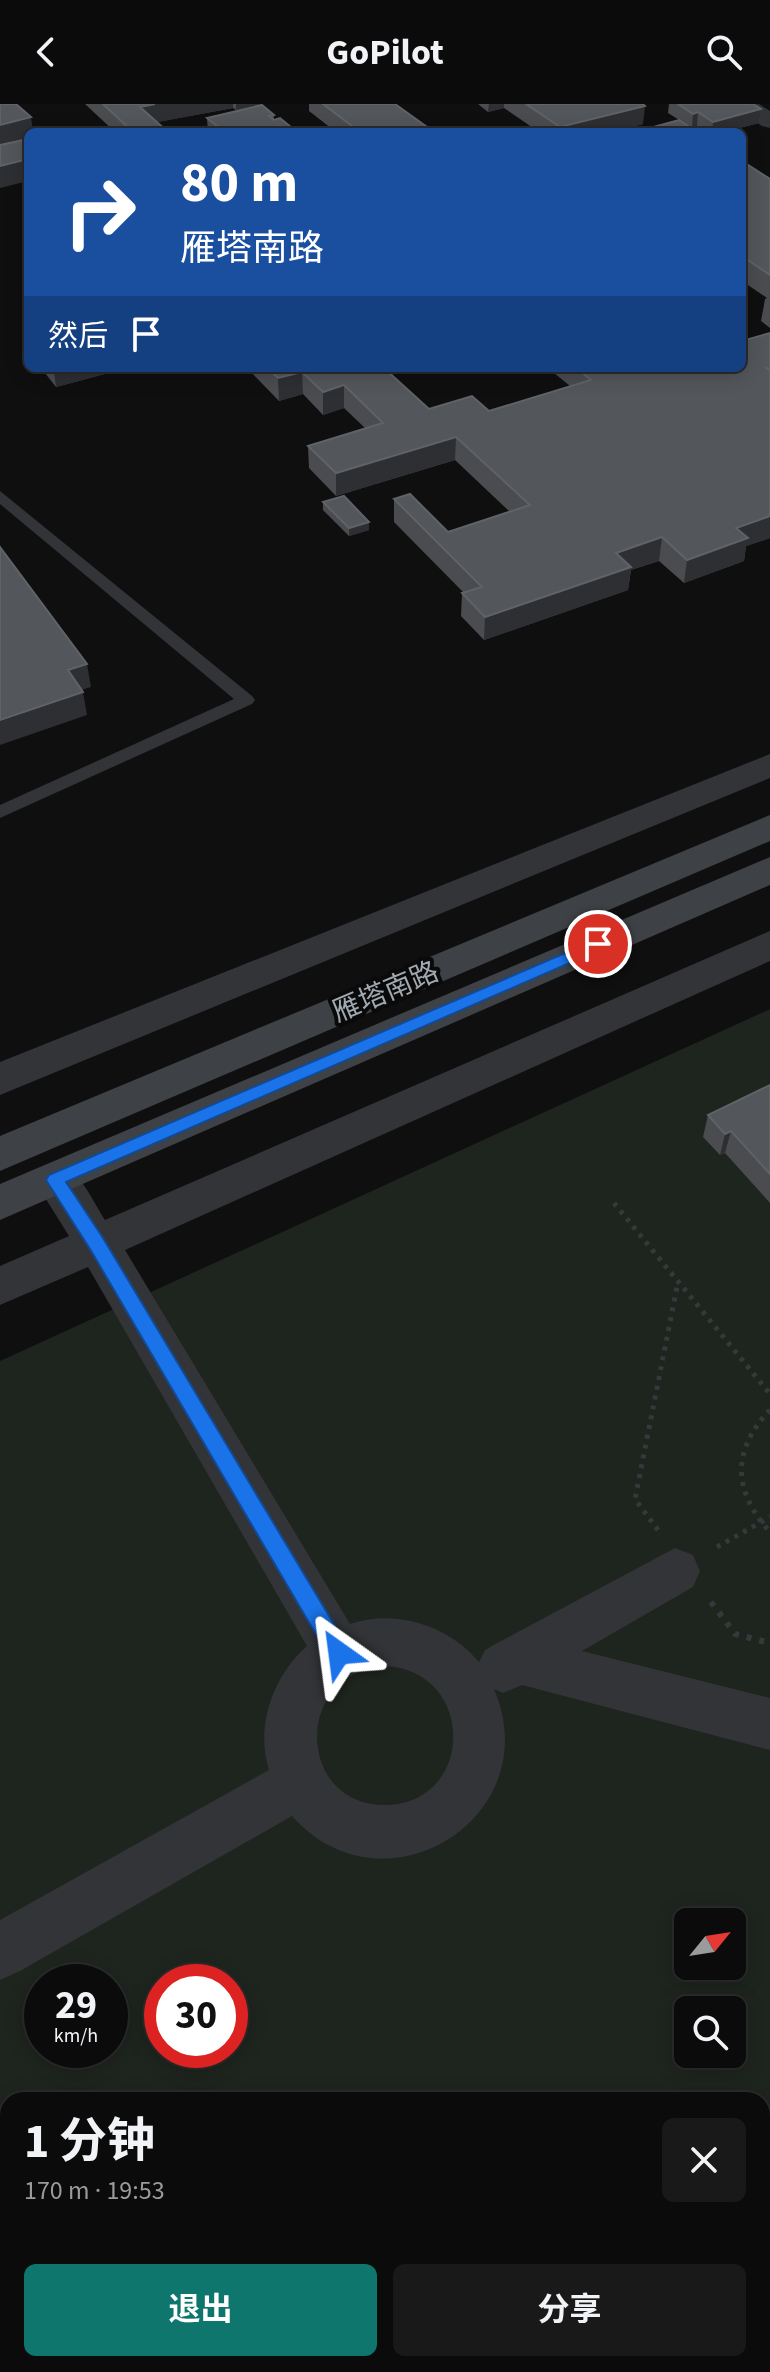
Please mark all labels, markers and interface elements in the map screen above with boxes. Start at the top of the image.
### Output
text: GoPilot [326,27,444,78]
icon: back [24,30,68,74]
icon: search [702,30,746,74]
text: 80 m [180,144,298,223]
icon: right [48,160,152,264]
text: 雁塔南路 [180,223,324,274]
icon: arrive [124,312,168,356]
text: 然后 [48,315,108,358]
pin [564,910,632,978]
icon: arrive [576,922,620,966]
street label: 雁塔南路 [326,952,445,1032]
position arrow [297,1611,381,1695]
north arrow [674,1908,746,1980]
map controls [674,1908,746,2068]
speed limit sign: 30 [144,1964,248,2068]
text: 29 [55,1977,97,2034]
button: search [674,1996,746,2068]
text: km/h [54,2022,98,2050]
text: 1 分钟 [24,2108,155,2176]
button: close [662,2118,746,2202]
text: 170 m · 19:53 [24,2172,165,2209]
button: 退出 [24,2264,377,2356]
button: 分享 [393,2264,746,2356]

